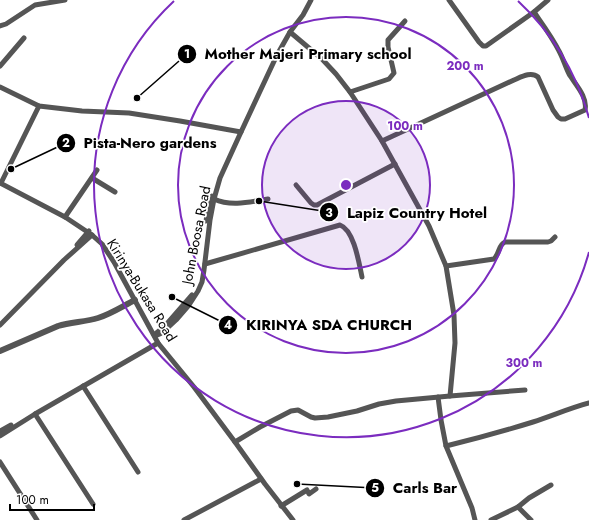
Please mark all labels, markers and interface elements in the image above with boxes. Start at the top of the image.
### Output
callout: Mother Majeri Primary school [177,40,420,67]
text: Mother Majeri Primary school [205,43,411,65]
text: 1 [184,45,190,63]
text: 200 m [446,57,484,75]
text: 100 m [387,117,423,135]
callout: Pista-Nero gardens [56,129,225,156]
text: Pista-Nero gardens [83,132,217,154]
text: 2 [62,134,70,152]
centre of rings [339,178,353,192]
street label: John Boosa Road [176,184,215,288]
callout: Lapiz Country Hotel [319,199,495,226]
text: Lapiz Country Hotel [347,202,487,224]
text: 3 [325,204,333,222]
street label: Kirinya-Bukasa Road [102,235,182,345]
callout: KIRINYA SDA CHURCH [218,311,420,338]
text: KIRINYA SDA CHURCH [246,314,412,336]
text: 4 [224,316,232,334]
text: 300 m [506,354,543,372]
callout: Carls Bar [365,475,465,502]
text: Carls Bar [393,477,458,499]
text: 5 [371,479,379,497]
scale bar [10,486,94,512]
text: 100 m [16,491,49,509]

